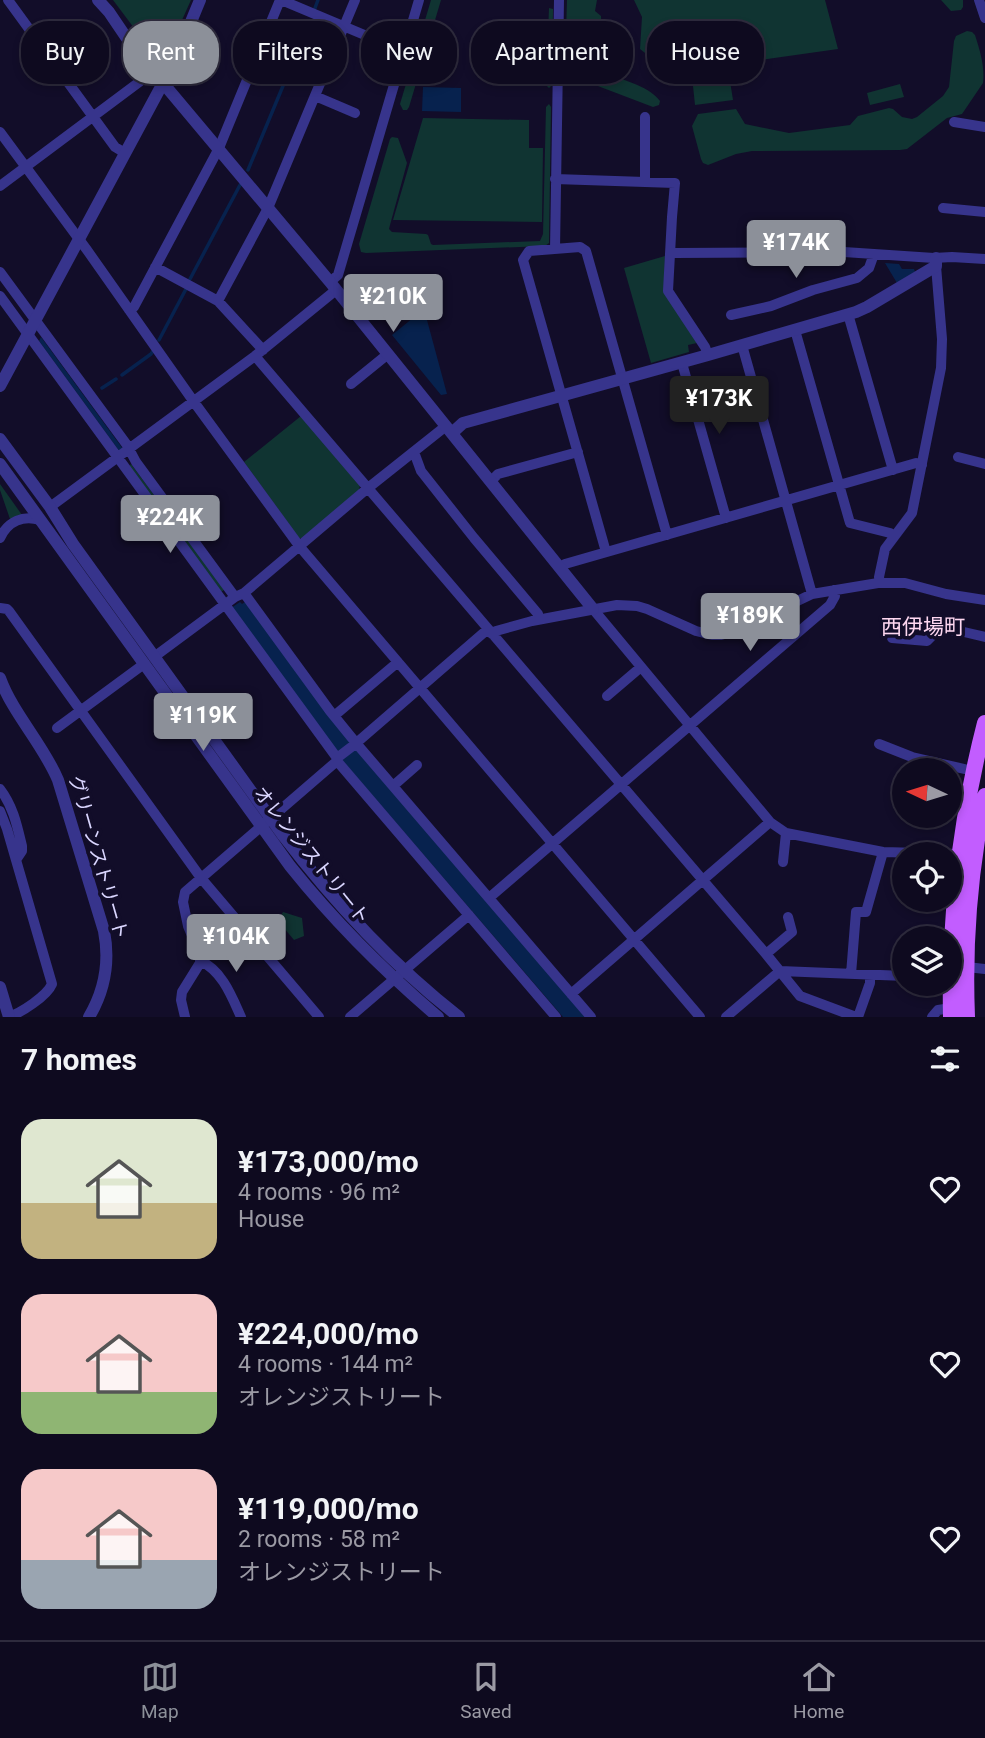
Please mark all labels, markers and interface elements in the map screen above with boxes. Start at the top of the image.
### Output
chip: Buy [21,21,109,84]
chip: Rent [123,21,219,84]
chip: Filters [233,21,347,84]
chip: New [361,21,457,84]
chip: Apartment [471,21,633,84]
chip: House [647,21,764,84]
pin: ¥174K [747,220,845,280]
text: ¥174K [763,229,829,256]
pin: ¥210K [344,274,442,334]
text: ¥210K [360,283,426,310]
pin: ¥173K [670,376,768,436]
text: ¥173K [686,385,752,412]
pin: ¥224K [121,496,219,555]
text: ¥224K [137,504,203,531]
pin: ¥189K [701,594,799,653]
text: ¥189K [717,602,783,629]
district label: 西伊場町 [881,615,965,639]
pin: ¥119K [154,694,252,753]
text: ¥119K [170,702,236,729]
north arrow [892,758,962,828]
map controls [892,758,962,996]
street label: グリーンストリート [64,772,133,942]
street label: オレンジストリート [249,782,374,929]
button: locate [892,842,962,912]
pin: ¥104K [187,914,285,974]
text: ¥104K [203,923,269,950]
button: layers [892,926,962,996]
icon: filters [926,1040,964,1078]
text: 7 homes [21,1042,137,1077]
text: ¥173,000/mo [238,1144,419,1179]
icon: home [77,1147,161,1231]
icon: heart [926,1170,964,1208]
text: 4 rooms · 96 m² [238,1179,400,1206]
text: House [238,1206,304,1233]
text: ¥224,000/mo [238,1316,419,1351]
icon: home [77,1322,161,1406]
icon: heart [926,1345,964,1383]
text: 4 rooms · 144 m² [238,1351,413,1378]
text: オレンジストリート [238,1384,445,1411]
text: ¥119,000/mo [238,1491,419,1526]
icon: home [77,1497,161,1581]
icon: heart [926,1520,964,1558]
text: 2 rooms · 58 m² [238,1526,400,1553]
text: オレンジストリート [238,1559,445,1586]
tab: Map [141,1658,179,1723]
tab: Saved [460,1658,512,1723]
tab: Home [793,1658,844,1723]

